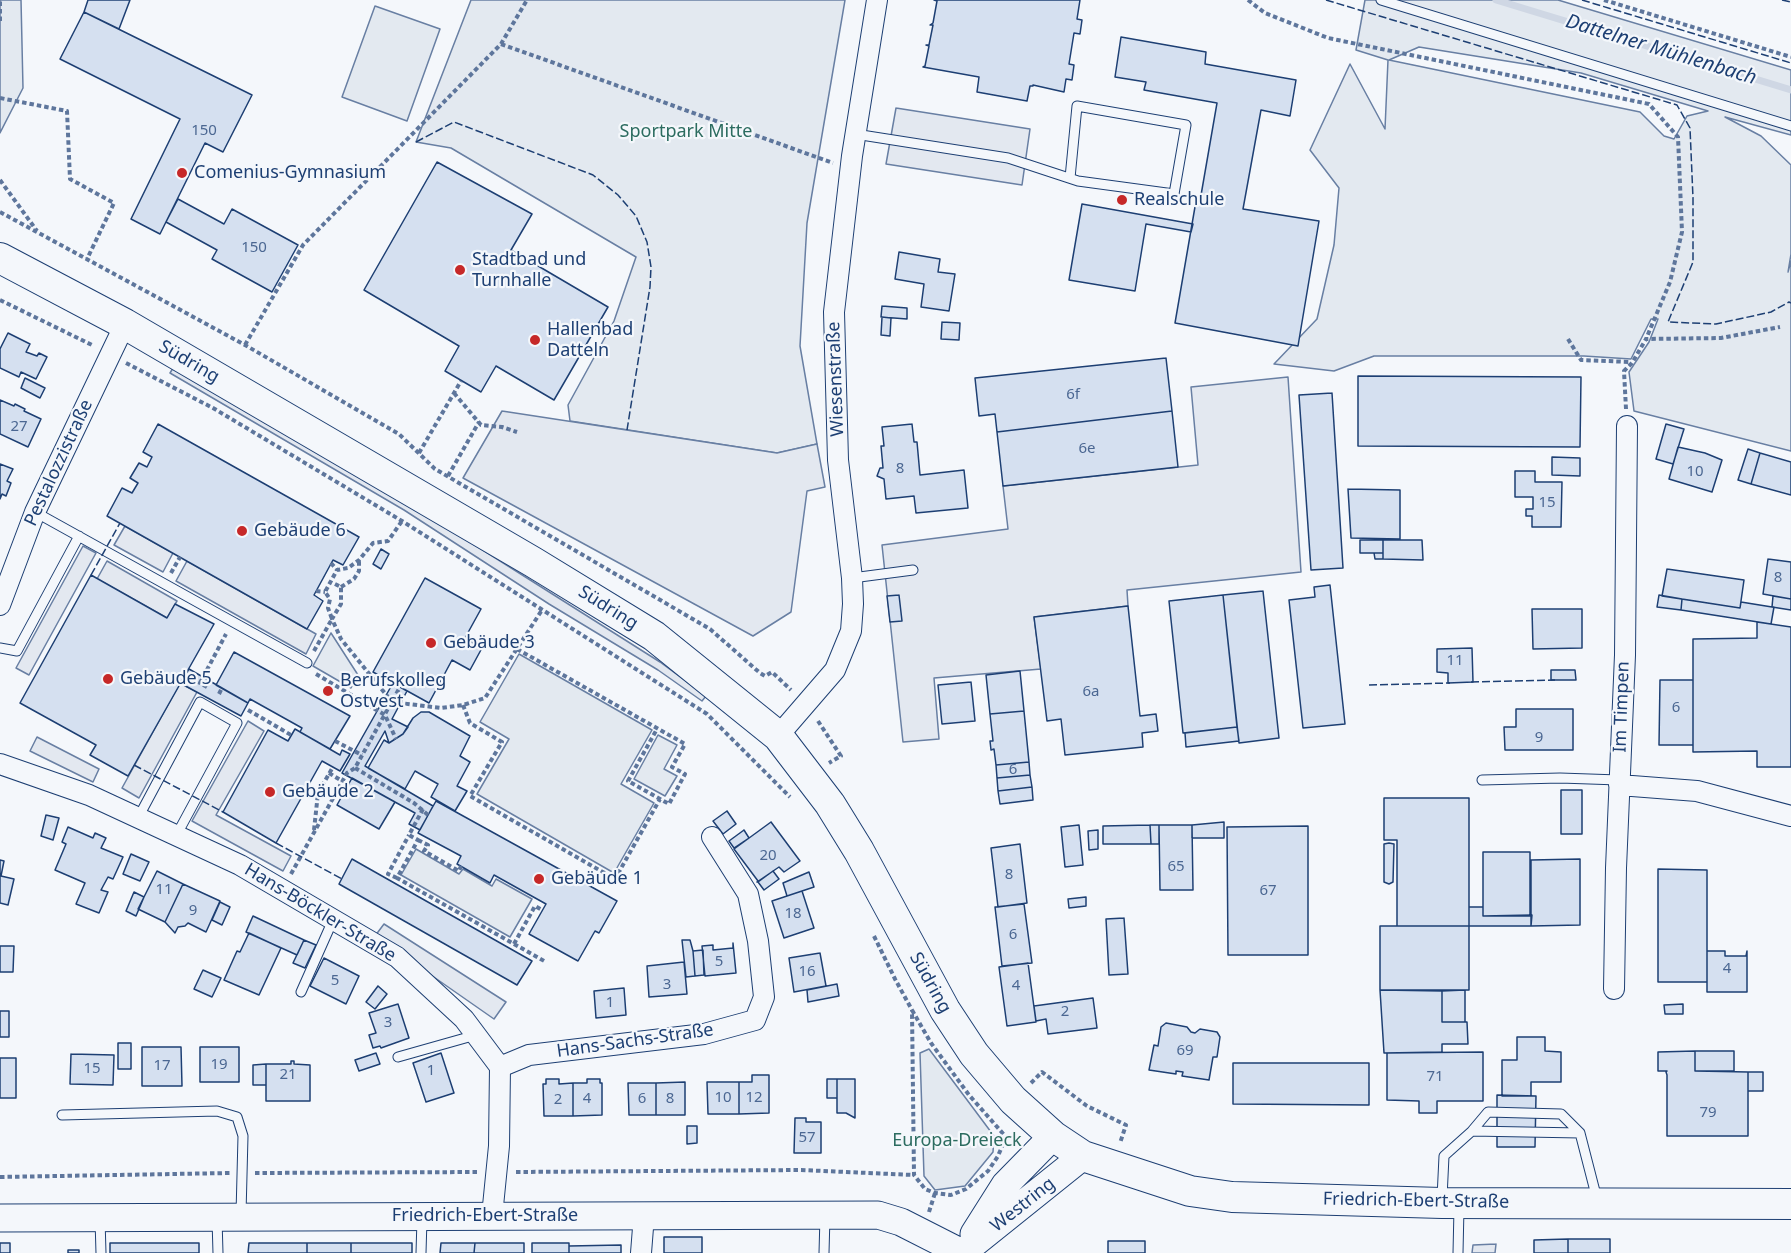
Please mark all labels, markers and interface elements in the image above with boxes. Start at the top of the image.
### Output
water label: Dattelner Mühlenbach [1563,10,1759,90]
park label: Sportpark Mitte [620,121,752,143]
house number: 150 [191,122,217,140]
place label: Comenius-Gymnasium [194,162,386,184]
marker: Comenius-Gymnasium [175,166,189,180]
place label: Realschule [1134,189,1224,211]
marker: Realschule [1115,193,1129,207]
house number: 150 [241,239,267,257]
place label: Stadtbad und Turnhalle [472,249,586,292]
marker: Stadtbad und Turnhalle [453,263,467,277]
place label: Hallenbad Datteln [547,319,633,362]
street label: Wiesenstraße [823,321,849,437]
marker: Hallenbad Datteln [528,333,542,347]
street label: Südring [155,336,223,388]
house number: 6f [1066,386,1080,404]
street label: Pestalozzistraße [20,396,98,530]
house number: 27 [10,418,28,436]
house number: 6e [1078,440,1096,458]
house number: 8 [896,460,904,478]
house number: 10 [1686,463,1704,481]
house number: 15 [1538,494,1556,512]
place label: Gebäude 6 [254,520,346,542]
marker: Gebäude 6 [235,524,249,538]
house number: 8 [1774,569,1782,587]
street label: Südring [574,581,642,635]
place label: Gebäude 3 [443,632,535,654]
marker: Gebäude 3 [424,636,438,650]
house number: 11 [1446,652,1464,670]
street label: Im Timpen [1610,661,1634,753]
place label: Gebäude 5 [120,668,212,690]
place label: Berufskolleg Ostvest [340,670,446,712]
marker: Gebäude 5 [101,672,115,686]
house number: 6a [1083,683,1099,701]
marker: Berufskolleg Ostvest [321,684,335,698]
house number: 6 [1672,699,1680,717]
house number: 9 [1535,729,1543,747]
house number: 6 [1009,761,1017,779]
place label: Gebäude 2 [282,781,374,803]
marker: Gebäude 2 [263,785,277,799]
house number: 20 [759,847,777,865]
house number: 65 [1167,858,1185,876]
street label: Hans-Böckler-Straße [240,859,400,967]
house number: 8 [1005,866,1013,884]
place label: Gebäude 1 [551,868,643,890]
marker: Gebäude 1 [532,872,546,886]
house number: 11 [155,881,173,899]
house number: 67 [1259,882,1277,900]
house number: 9 [189,902,197,920]
house number: 18 [784,905,802,923]
house number: 6 [1009,926,1017,944]
street label: Südring [904,949,956,1017]
house number: 5 [715,953,723,971]
house number: 4 [1723,960,1731,978]
house number: 16 [798,963,816,981]
house number: 5 [331,972,339,990]
house number: 3 [663,976,671,994]
house number: 4 [1012,977,1020,995]
house number: 1 [606,994,614,1012]
house number: 2 [1061,1003,1069,1021]
house number: 3 [384,1014,392,1032]
street label: Hans-Sachs-Straße [555,1019,715,1063]
house number: 69 [1176,1042,1194,1060]
house number: 19 [210,1056,228,1074]
house number: 17 [153,1057,171,1075]
house number: 15 [83,1060,101,1078]
house number: 1 [427,1062,435,1080]
house number: 21 [279,1066,297,1084]
house number: 71 [1426,1068,1444,1086]
house number: 10 [714,1089,732,1107]
house number: 12 [745,1089,763,1107]
house number: 4 [583,1090,591,1108]
house number: 6 [638,1090,646,1108]
house number: 8 [666,1090,674,1108]
house number: 2 [554,1091,562,1109]
house number: 79 [1699,1104,1717,1122]
house number: 57 [798,1129,816,1147]
park label: Europa-Dreieck [892,1130,1022,1152]
street label: Westring [986,1173,1060,1237]
street label: Friedrich-Ebert-Straße [1323,1189,1509,1213]
street label: Friedrich-Ebert-Straße [392,1205,578,1227]

